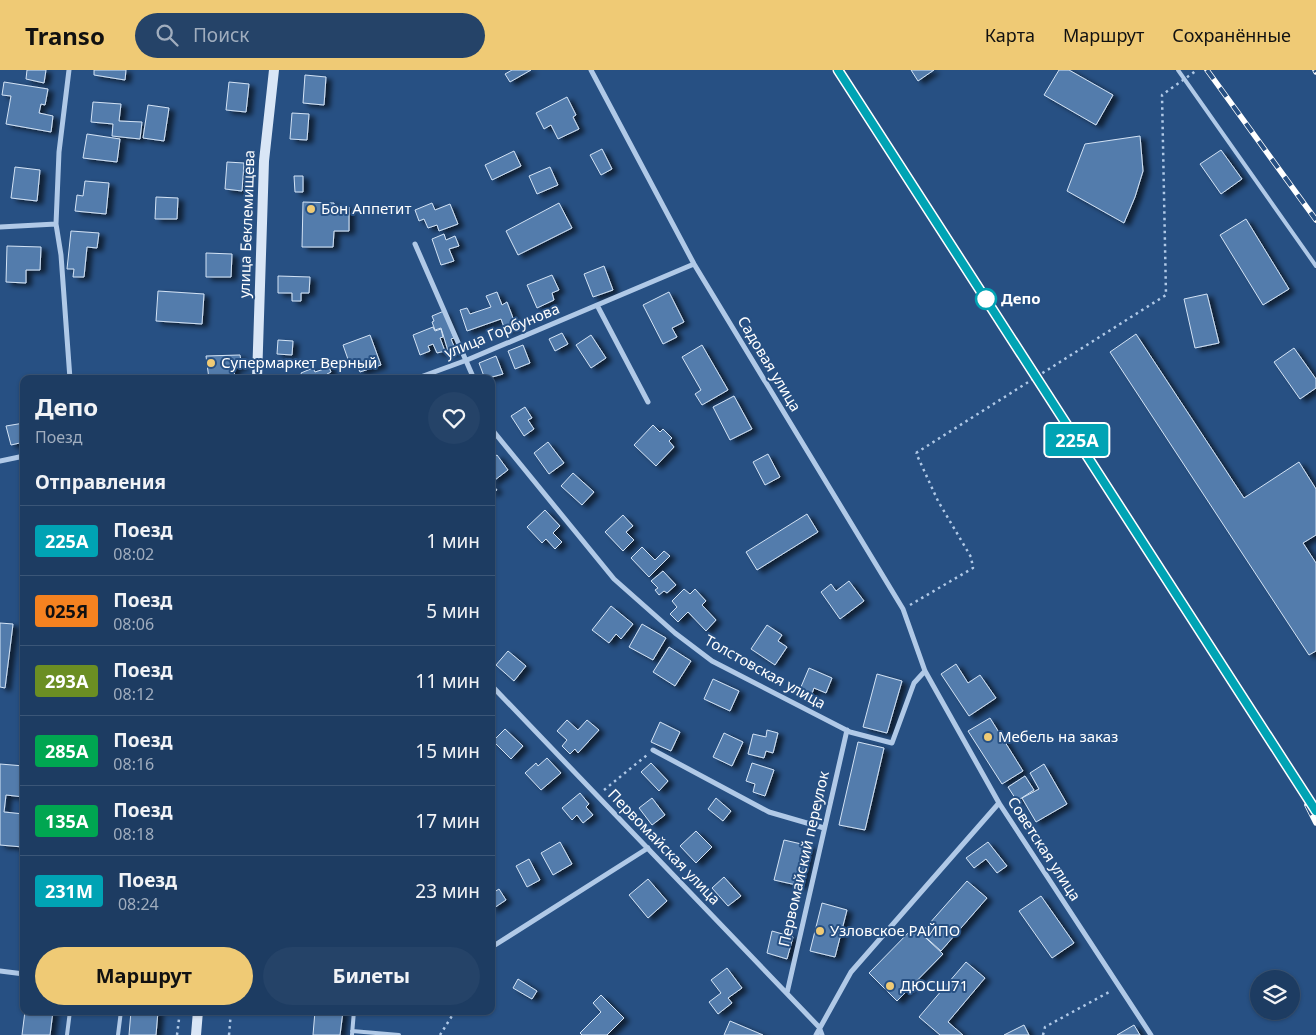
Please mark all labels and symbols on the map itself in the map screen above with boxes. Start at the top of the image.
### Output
street label: улица Беклемищева [233,150,259,298]
place label: Бон Аппетит [321,198,411,218]
marker: Бон Аппетит [305,203,317,215]
marker: Депо [975,288,997,310]
place label: Депо [1001,288,1040,308]
street label: улица Горбунова [441,298,562,362]
street label: Садовая улица [734,312,806,415]
place label: Супермаркет Верный [221,352,377,372]
marker: Супермаркет Верный [205,357,217,369]
line badge: 225А [1042,424,1112,456]
street label: Толстовская улица [701,630,830,713]
place label: Мебель на заказ [998,726,1118,746]
marker: Мебель на заказ [982,731,994,743]
street label: Первомайский переулок [773,769,833,949]
street label: Первомайская улица [604,784,725,908]
street label: Советская улица [1004,793,1086,904]
place label: Узловское РАЙПО [830,920,960,940]
marker: Узловское РАЙПО [814,925,826,937]
place label: ДЮСШ71 [900,975,968,995]
marker: ДЮСШ71 [884,980,896,992]

